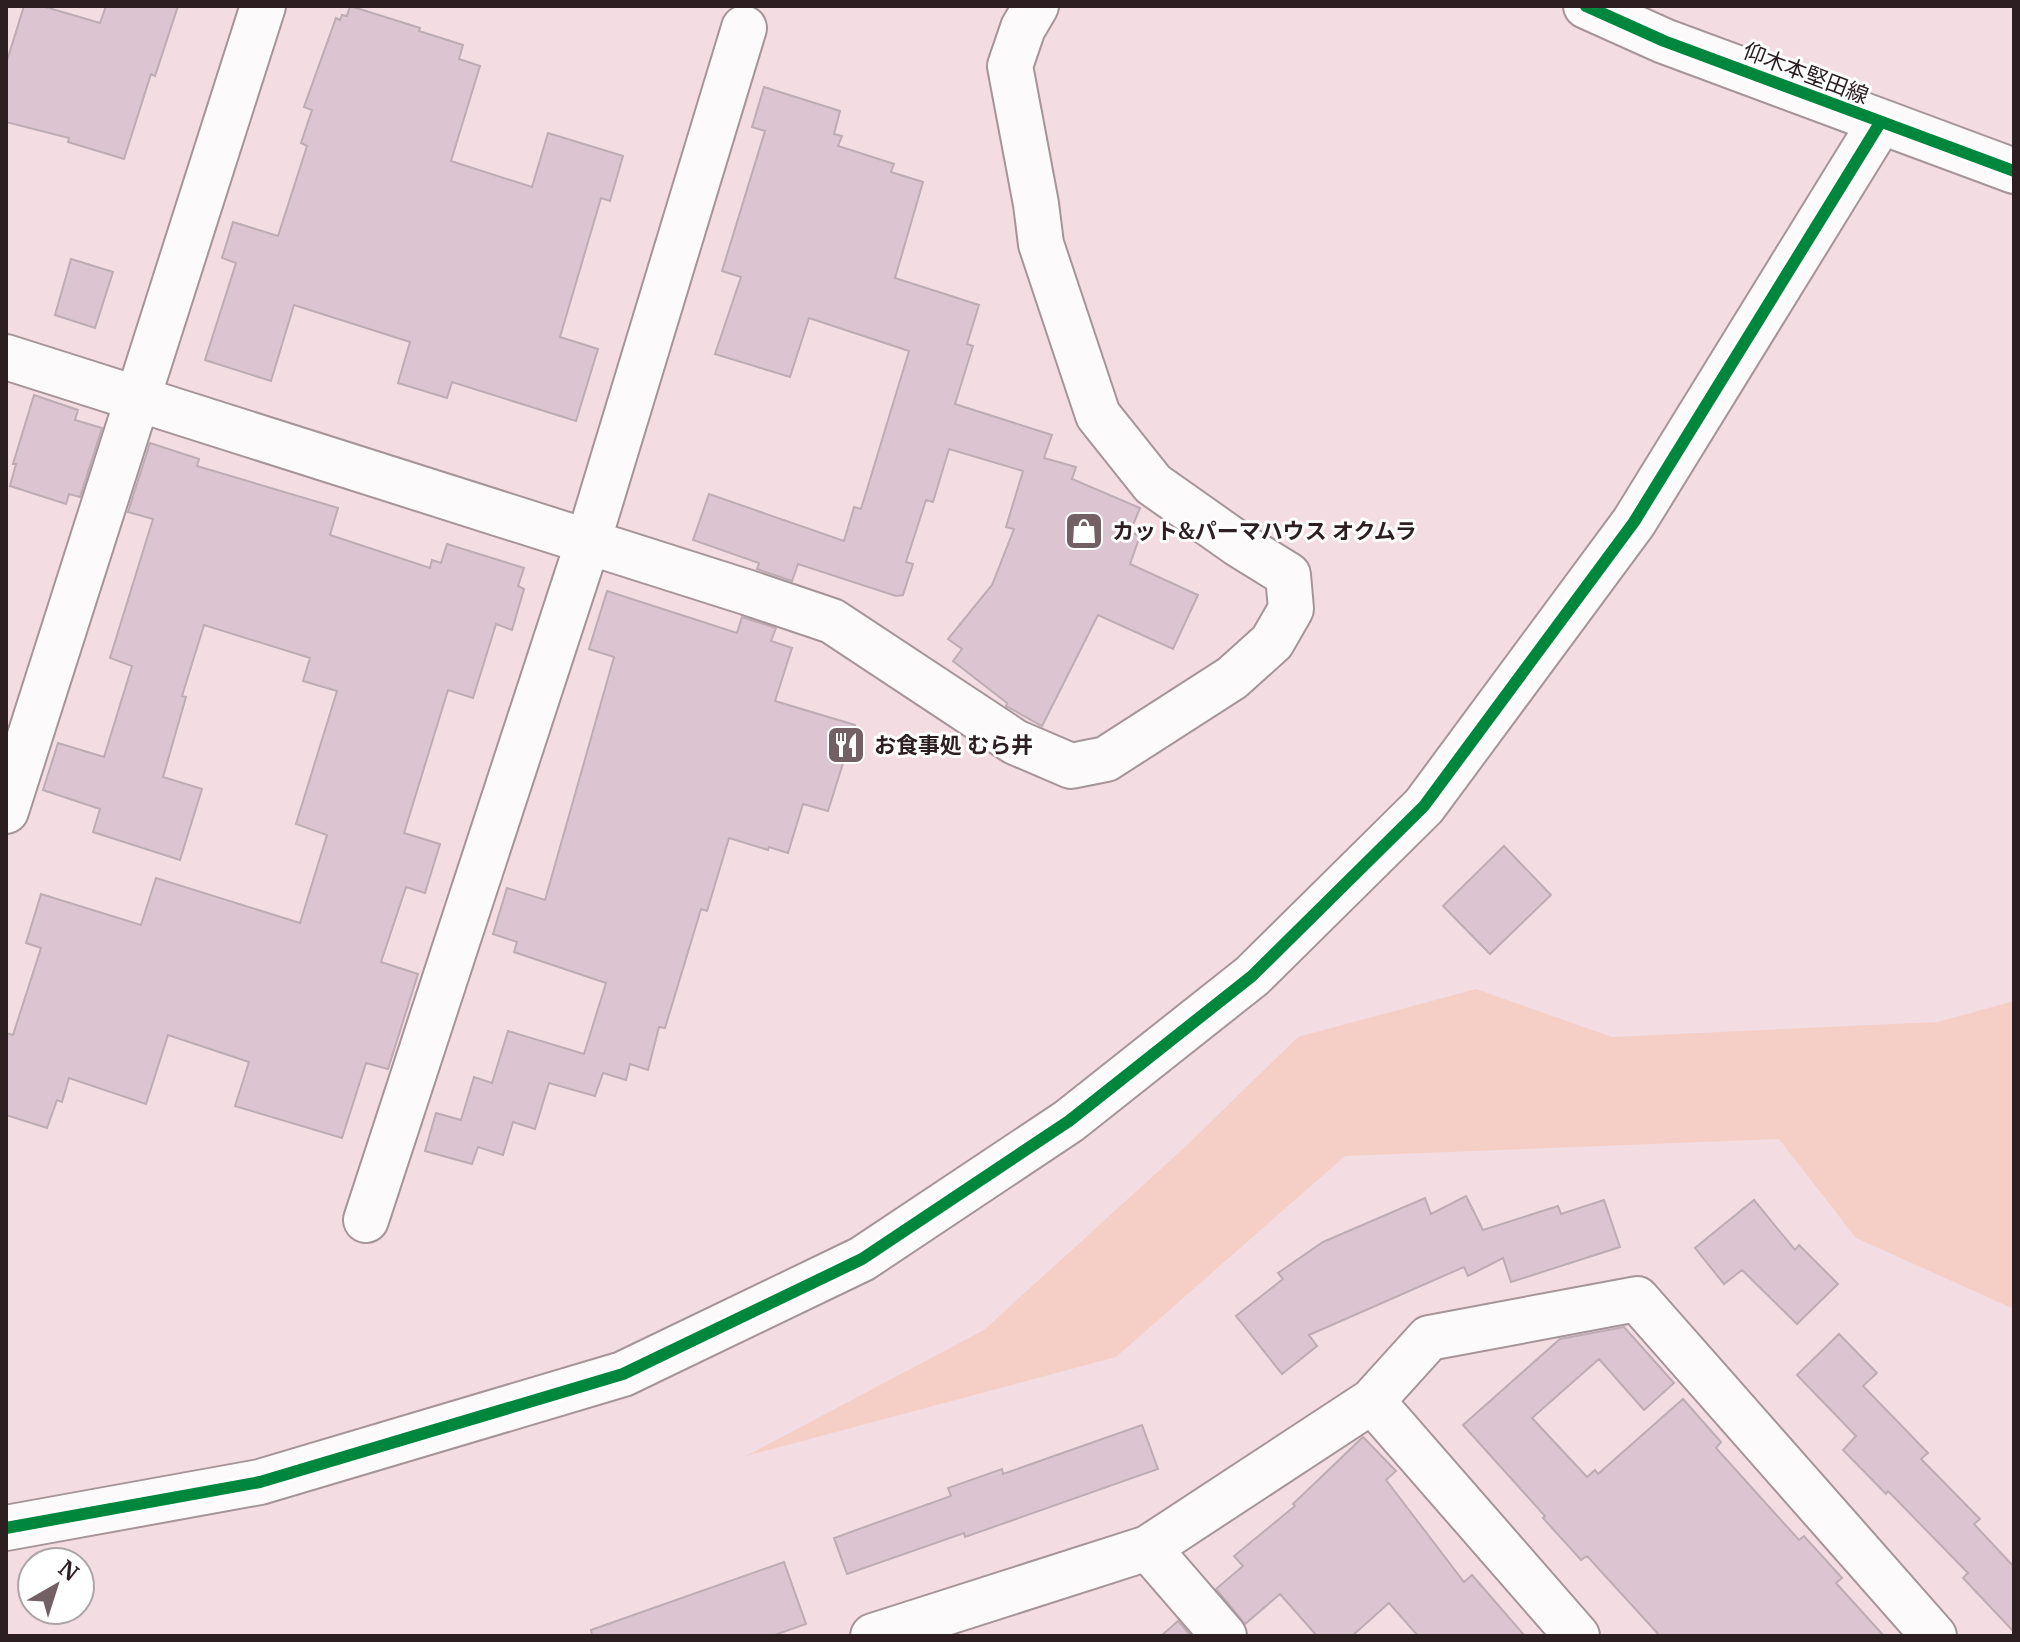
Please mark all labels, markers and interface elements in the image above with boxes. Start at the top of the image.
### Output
street label: 仰木本堅田線 [1739,36,1873,110]
shop icon: カット&パーマハウス オクムラ [1063,510,1105,552]
place label: カット&パーマハウス オクムラ [1112,517,1417,545]
restaurant icon: お食事処 むら井 [825,724,867,766]
place label: お食事処 むら井 [874,731,1033,759]
north arrow [16,1546,96,1626]
text: N [53,1554,85,1587]

